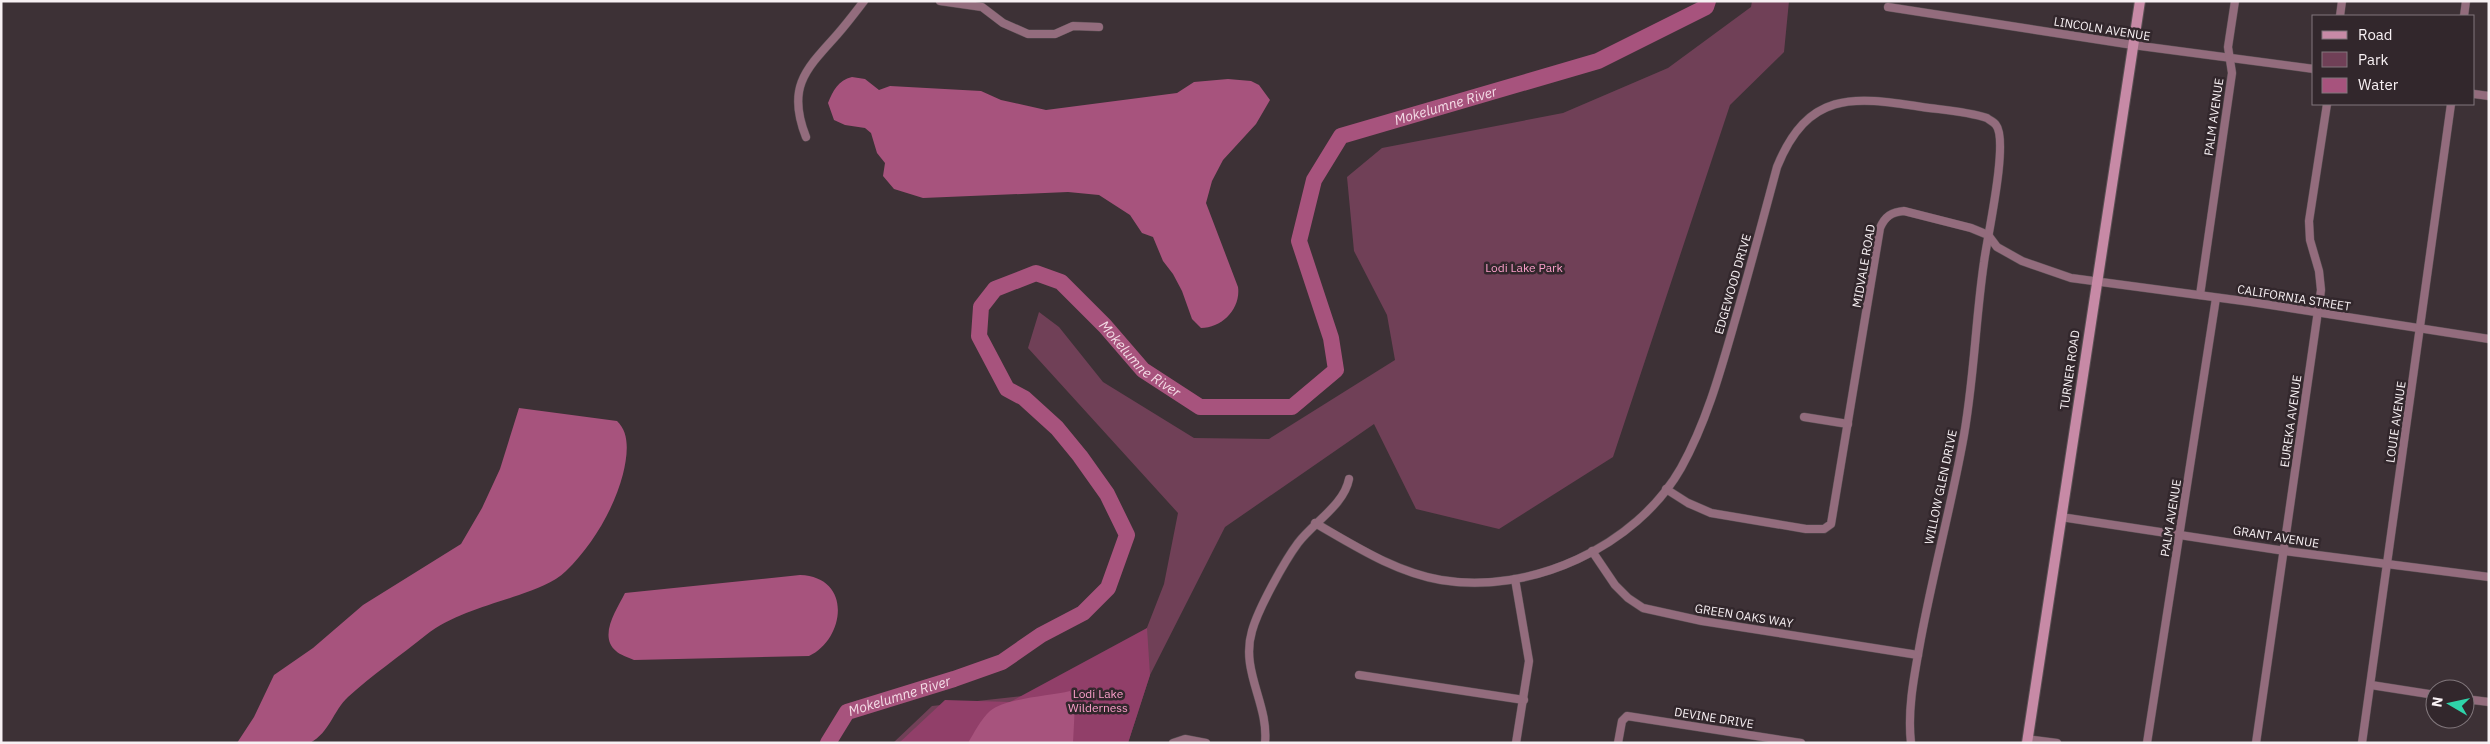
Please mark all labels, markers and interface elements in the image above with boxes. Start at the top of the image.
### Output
street label: LINCOLN AVENUE [2053,13,2151,44]
legend [2312,15,2475,105]
text: Road [2358,25,2393,44]
text: Park [2358,50,2388,69]
text: Water [2358,75,2399,94]
street label: PALM AVENUE [2201,77,2226,157]
water label: Mokelumne River [1392,82,1500,129]
street label: MIDVALE ROAD [1849,223,1878,309]
street label: EDGEWOOD DRIVE [1711,232,1754,336]
park label: Lodi Lake Park [1485,260,1563,275]
street label: CALIFORNIA STREET [2236,281,2352,314]
water label: Mokelumne River [1095,317,1185,402]
street label: TURNER ROAD [2056,329,2083,411]
street label: EUREKA AVENUE [2277,374,2304,468]
street label: LOUIE AVENUE [2382,380,2409,464]
street label: WILLOW GLEN DRIVE [1921,428,1960,546]
street label: PALM AVENUE [2157,478,2184,558]
street label: GRANT AVENUE [2232,522,2320,551]
street label: GREEN OAKS WAY [1694,600,1794,631]
water label: Mokelumne River [846,671,953,720]
north arrow [2425,679,2475,729]
park label: Lodi Lake Wilderness [1068,686,1128,715]
text: N [2427,696,2447,708]
street label: DEVINE DRIVE [1673,704,1755,731]

